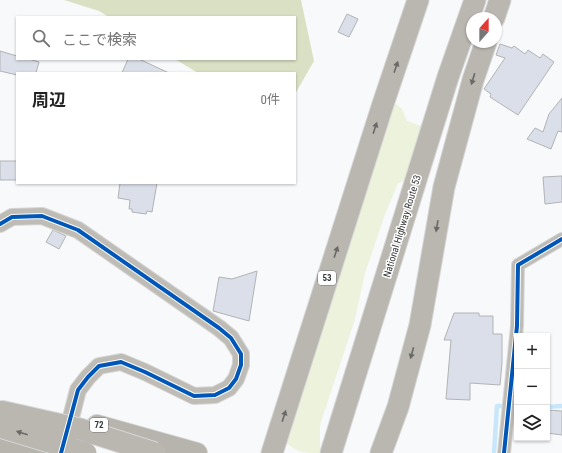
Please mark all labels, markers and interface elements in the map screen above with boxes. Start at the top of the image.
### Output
north arrow [466,12,502,48]
search box [16,16,296,60]
icon: search [30,27,52,49]
text: ここで検索 [62,31,137,49]
one-way arrow [393,60,399,72]
one-way arrow [470,73,476,85]
text: 周辺 [32,90,66,110]
text: 0件 [261,92,280,107]
one-way arrow [372,122,378,134]
street label: National Highway Route 53 [381,173,423,278]
one-way arrow [434,220,440,232]
one-way arrow [333,246,339,258]
road number: 53 [318,271,336,285]
map controls [514,333,550,441]
button: + [514,333,550,369]
one-way arrow [409,348,415,360]
button: − [514,369,550,405]
button: layers [514,405,550,441]
one-way arrow [281,410,287,422]
road number: 72 [90,418,108,432]
one-way arrow [16,430,28,436]

